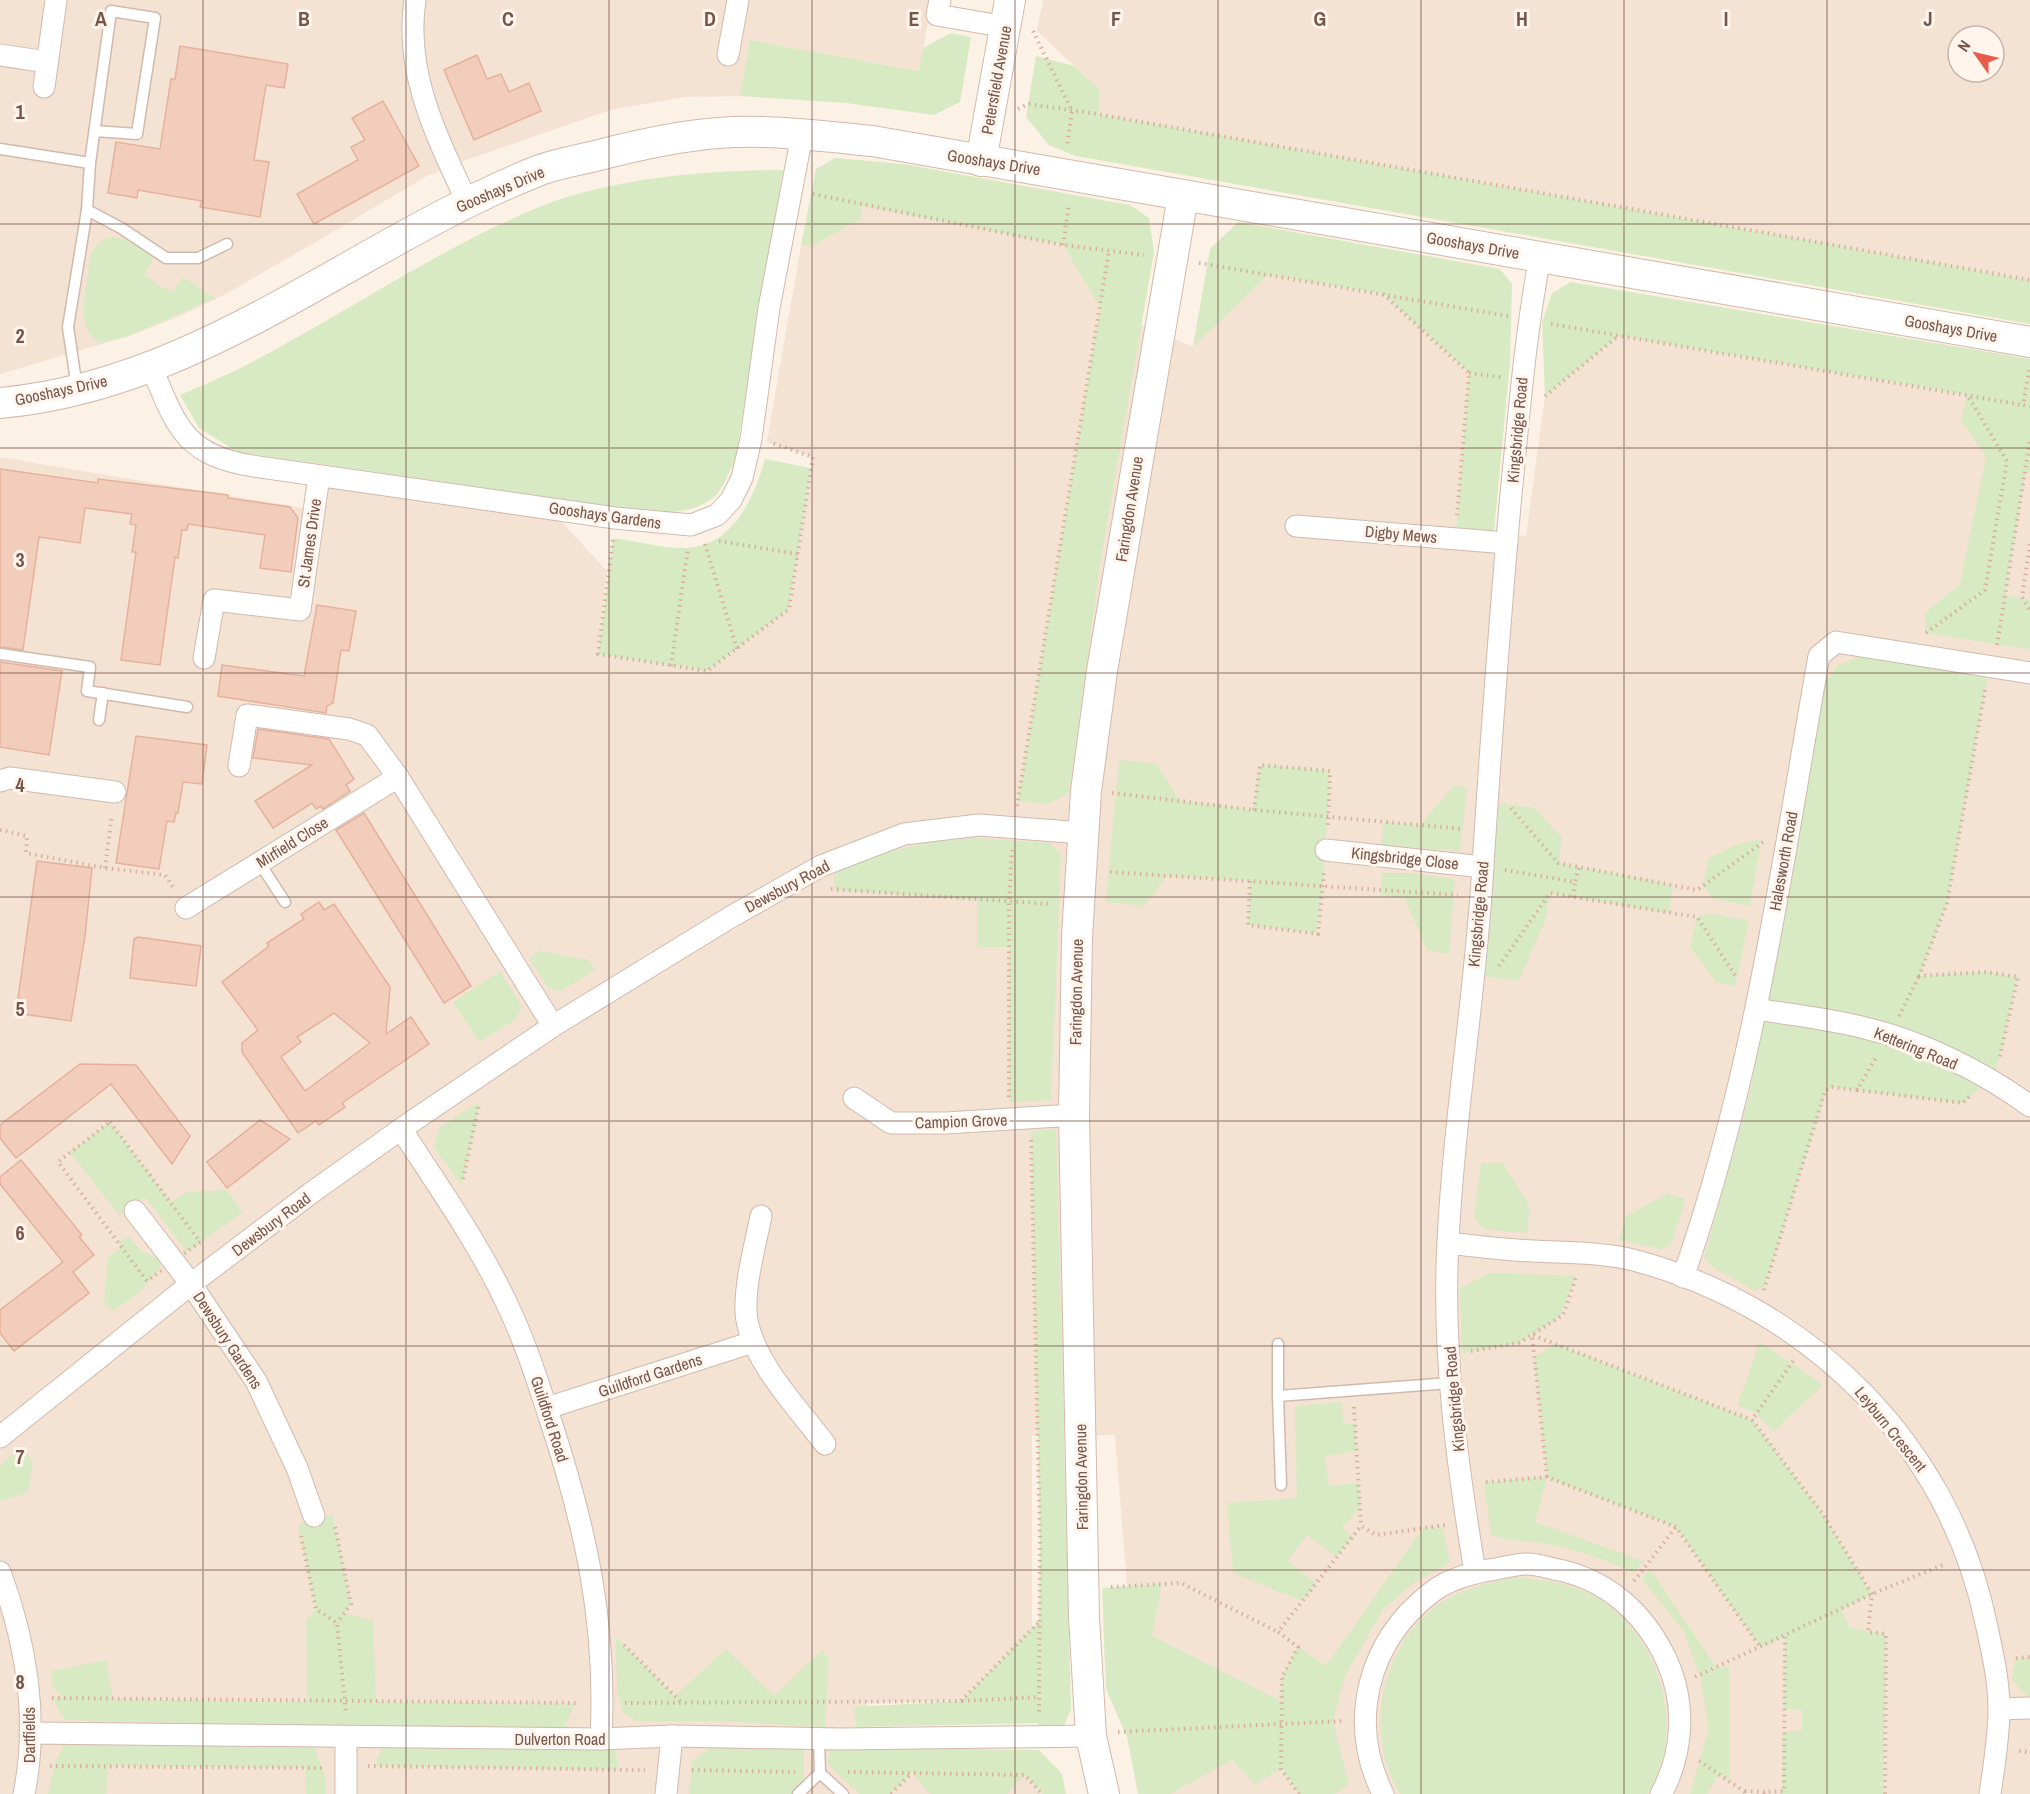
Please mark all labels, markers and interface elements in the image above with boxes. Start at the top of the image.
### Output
text: A [95,5,107,32]
text: B [298,5,310,32]
text: C [502,5,514,32]
text: D [704,5,716,32]
text: E [909,5,920,32]
text: F [1111,5,1121,32]
text: G [1314,5,1326,32]
text: H [1516,5,1528,32]
text: I [1724,5,1728,32]
text: J [1923,5,1933,32]
street label: Petersfield Avenue [976,24,1016,136]
north arrow [1946,24,2006,84]
text: N [1952,36,1975,56]
text: 1 [15,98,25,125]
street label: Gooshays Drive [946,144,1042,180]
street label: Gooshays Drive [452,160,548,218]
street label: Gooshays Drive [1425,226,1521,264]
street label: Gooshays Drive [1903,309,1999,347]
text: 2 [15,322,25,349]
street label: Gooshays Drive [13,369,109,411]
street label: Kingsbridge Road [1501,376,1533,484]
street label: Faringdon Avenue [1110,455,1148,563]
street label: Gooshays Gardens [547,496,663,534]
street label: St James Drive [292,497,326,589]
street label: Digby Mews [1364,520,1438,548]
text: 3 [15,546,25,573]
text: 4 [15,771,25,798]
street label: Halesworth Road [1763,810,1803,912]
street label: Mirfield Close [252,811,332,873]
street label: Kingsbridge Close [1350,841,1460,875]
street label: Dewsbury Road [741,854,833,918]
street label: Kingsbridge Road [1462,860,1494,968]
street label: Faringdon Avenue [1064,939,1088,1045]
text: 5 [15,995,25,1022]
street label: Kettering Road [1871,1021,1961,1075]
street label: Campion Grove [914,1108,1008,1134]
street label: Dewsbury Road [227,1187,315,1261]
text: 6 [15,1219,25,1246]
street label: Dewsbury Gardens [188,1287,268,1393]
street label: Kingsbridge Road [1438,1345,1470,1453]
street label: Guildford Gardens [595,1348,705,1402]
street label: Guildford Road [526,1373,574,1465]
street label: Leyburn Crescent [1850,1382,1932,1476]
street label: Faringdon Avenue [1069,1424,1093,1530]
text: 7 [15,1443,25,1470]
text: 8 [15,1668,25,1695]
street label: Dartfields [18,1707,40,1763]
street label: Dulverton Road [514,1728,606,1750]

